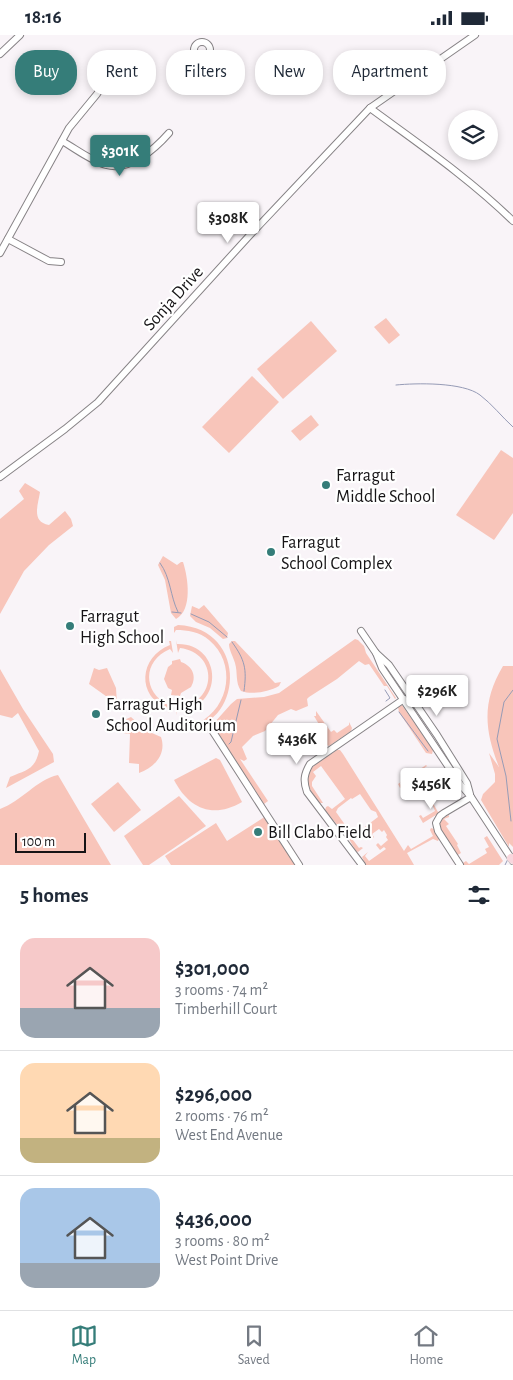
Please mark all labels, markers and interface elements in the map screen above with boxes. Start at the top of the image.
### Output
text: 18:16 [25,8,62,27]
chip: Buy [15,50,77,95]
chip: Rent [87,50,156,95]
chip: Filters [166,50,245,95]
chip: New [255,50,323,95]
chip: Apartment [333,50,446,95]
map controls [448,110,498,160]
button: layers [448,110,498,160]
pin: $301K [85,135,155,177]
text: $301K [101,143,139,159]
pin: $308K [193,201,263,244]
text: $308K [208,210,248,226]
street label: Sonja Drive [140,263,207,334]
place label: Farragut Middle School [336,467,435,506]
marker: Farragut Middle School [320,479,332,491]
place label: Farragut School Complex [281,534,392,573]
marker: Farragut School Complex [265,546,277,558]
place label: Farragut High School [80,608,164,647]
marker: Farragut High School [64,620,76,632]
pin: $296K [402,675,472,717]
text: $296K [417,683,457,699]
place label: Farragut High School Auditorium [106,696,236,735]
marker: Farragut High School Auditorium [90,708,102,720]
pin: $436K [262,723,332,765]
text: $436K [277,731,317,747]
pin: $456K [396,767,466,810]
text: $456K [411,776,451,792]
place label: Bill Clabo Field [268,824,371,842]
marker: Bill Clabo Field [252,826,264,838]
scale bar [15,830,86,853]
text: 100 m [22,835,55,849]
icon: filters [465,881,493,909]
text: 5 homes [20,885,89,906]
icon: home [60,958,120,1018]
text: $301,000 [175,958,250,979]
text: 3 rooms · 74 m² [175,982,268,998]
text: Timberhill Court [175,1001,277,1017]
icon: home [60,1083,120,1143]
text: $296,000 [175,1084,252,1105]
text: 2 rooms · 76 m² [175,1108,269,1124]
text: West End Avenue [175,1127,283,1143]
icon: home [60,1208,120,1268]
text: $436,000 [175,1209,252,1230]
text: 3 rooms · 80 m² [175,1233,270,1249]
text: West Point Drive [175,1252,278,1268]
tab: Map [70,1322,98,1369]
tab: Saved [238,1322,270,1369]
tab: Home [409,1322,443,1369]

